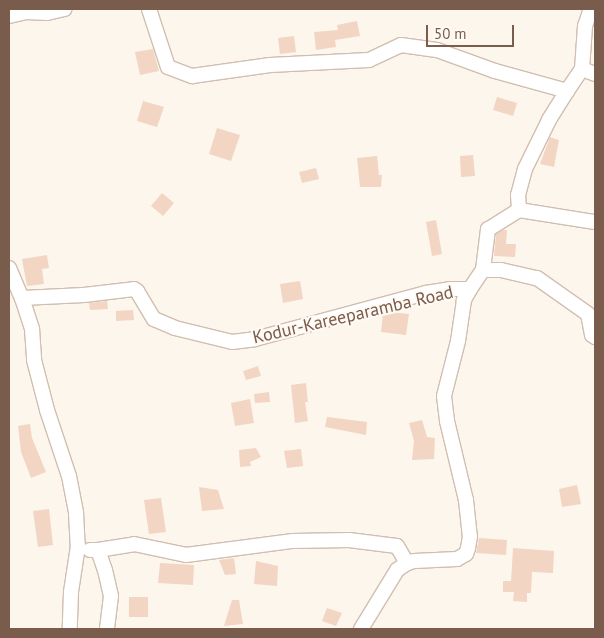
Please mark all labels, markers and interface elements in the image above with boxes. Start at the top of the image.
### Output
scale bar [429,15,516,47]
text: 50 m [434,24,467,43]
street label: Kodur-Kareeparamba Road [251,281,455,349]

